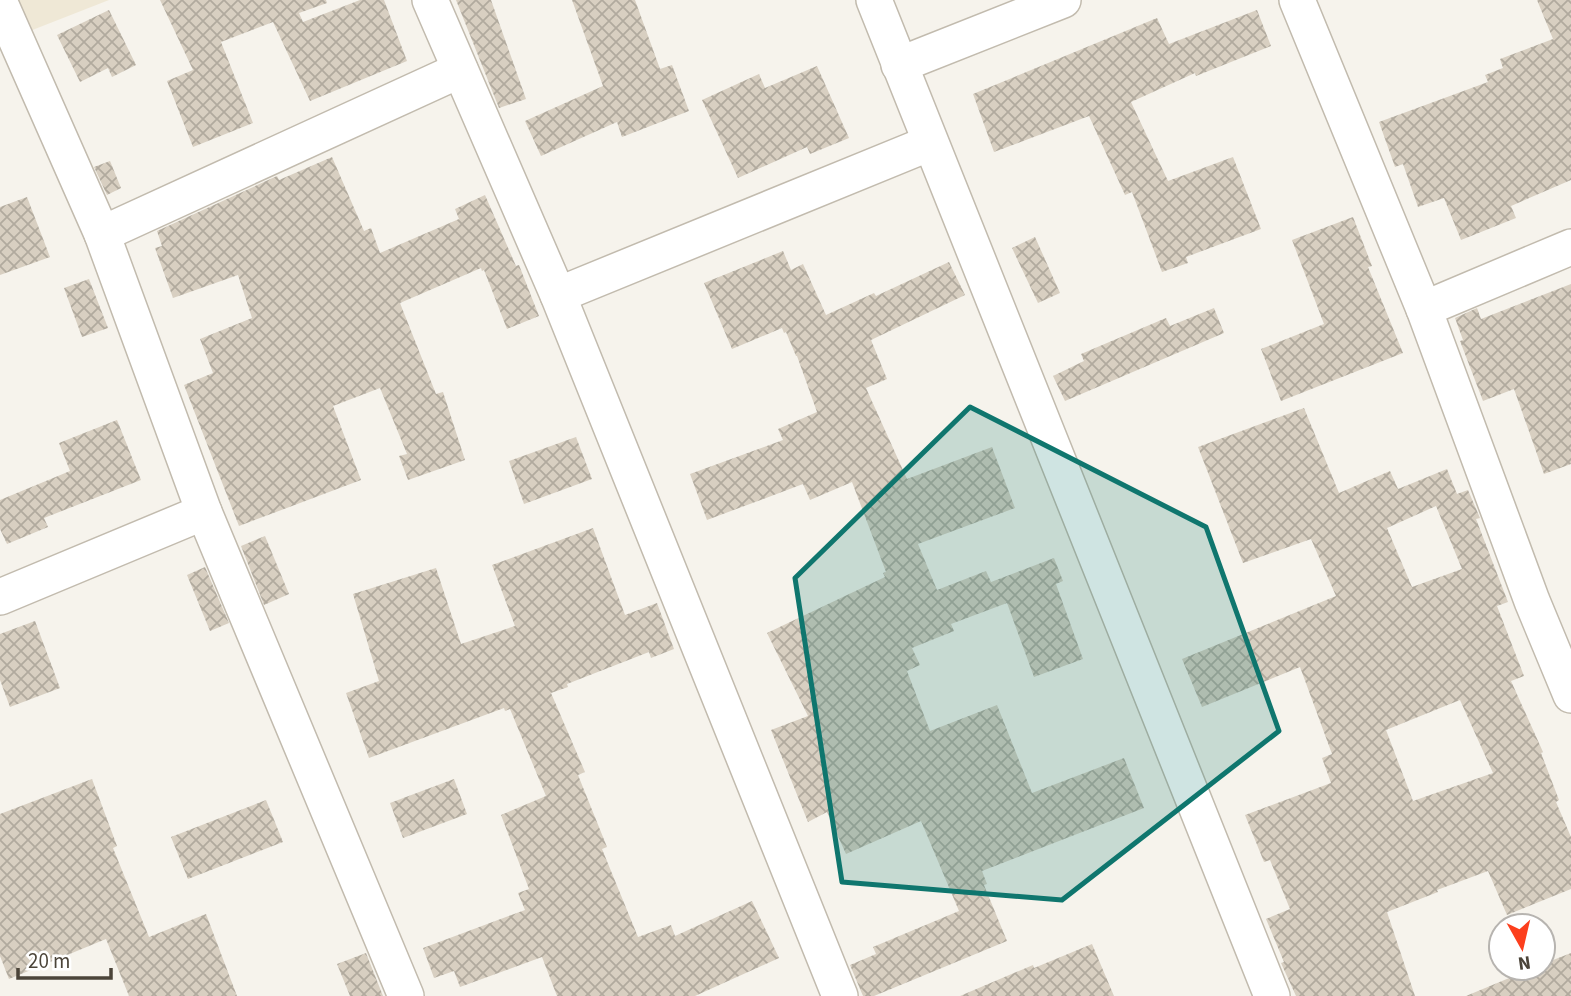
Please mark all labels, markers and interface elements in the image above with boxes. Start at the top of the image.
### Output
north arrow [1487,912,1557,982]
scale bar [18,936,110,980]
text: 20 m [28,946,70,976]
text: N [1516,948,1532,977]

